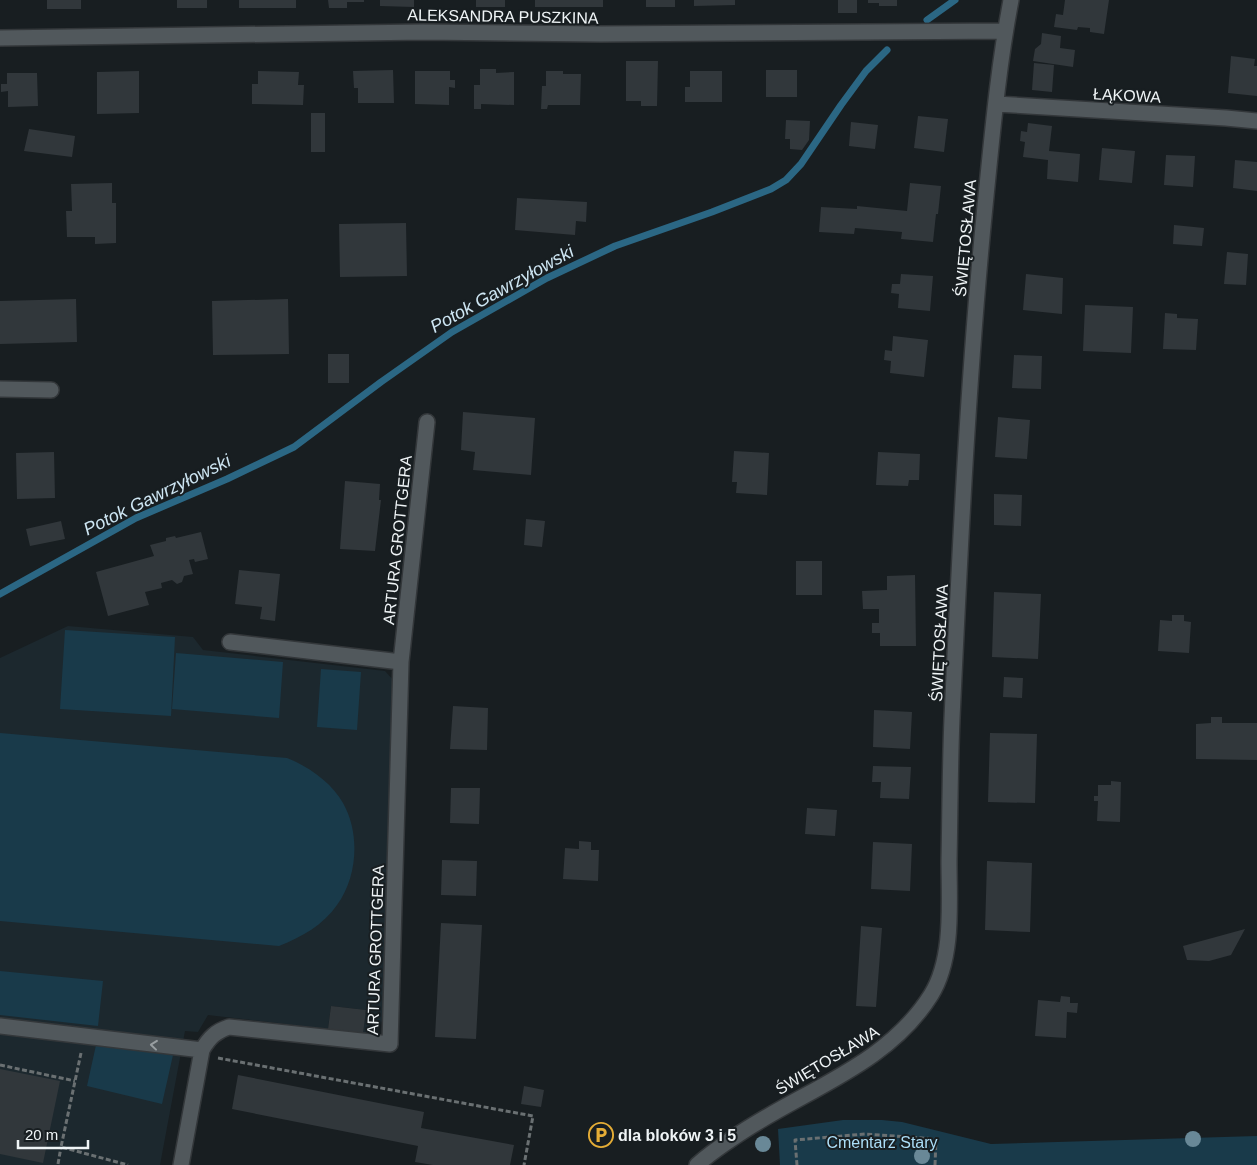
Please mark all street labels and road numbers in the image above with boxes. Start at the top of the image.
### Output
street label: ALEKSANDRA PUSZKINA [407,6,599,27]
street label: ŁĄKOWA [1093,85,1162,106]
street label: ŚWIĘTOSŁAWA [951,178,979,297]
street label: ARTURA GROTTGERA [380,454,415,626]
street label: ŚWIĘTOSŁAWA [927,583,951,702]
street label: ARTURA GROTTGERA [364,864,387,1035]
street label: ŚWIĘTOSŁAWA [772,1022,882,1098]

